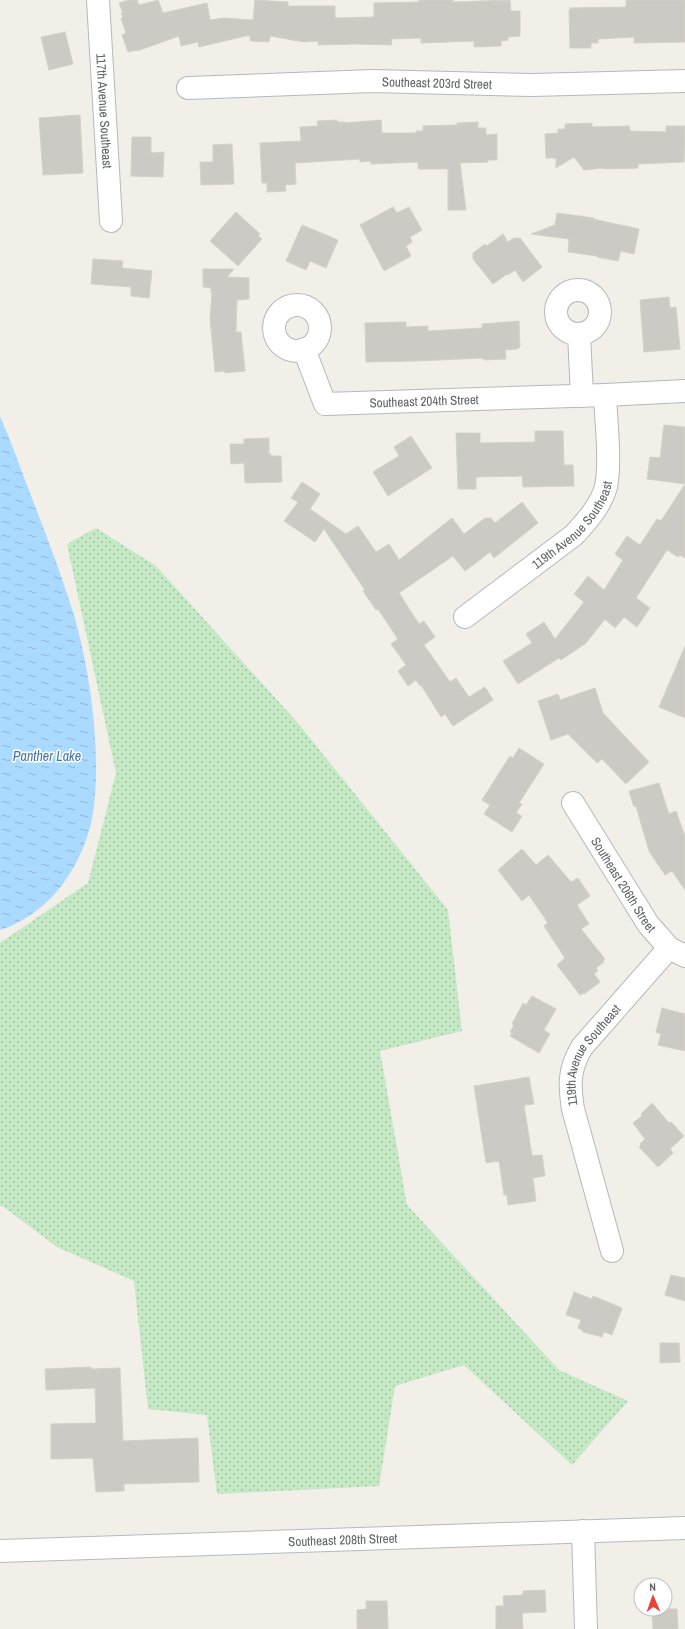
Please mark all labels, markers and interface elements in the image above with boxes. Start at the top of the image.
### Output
street label: 117th Avenue Southeast [92,53,116,169]
street label: Southeast 203rd Street [382,73,492,93]
street label: Southeast 204th Street [369,391,479,412]
street label: 119th Avenue Southeast [528,480,616,573]
water label: Panther Lake [13,747,81,765]
street label: Southeast 206th Street [587,834,659,936]
street label: 119th Avenue Southeast [563,1001,625,1107]
street label: Southeast 208th Street [288,1530,398,1550]
north arrow [633,1577,673,1617]
text: N [649,1580,656,1594]

